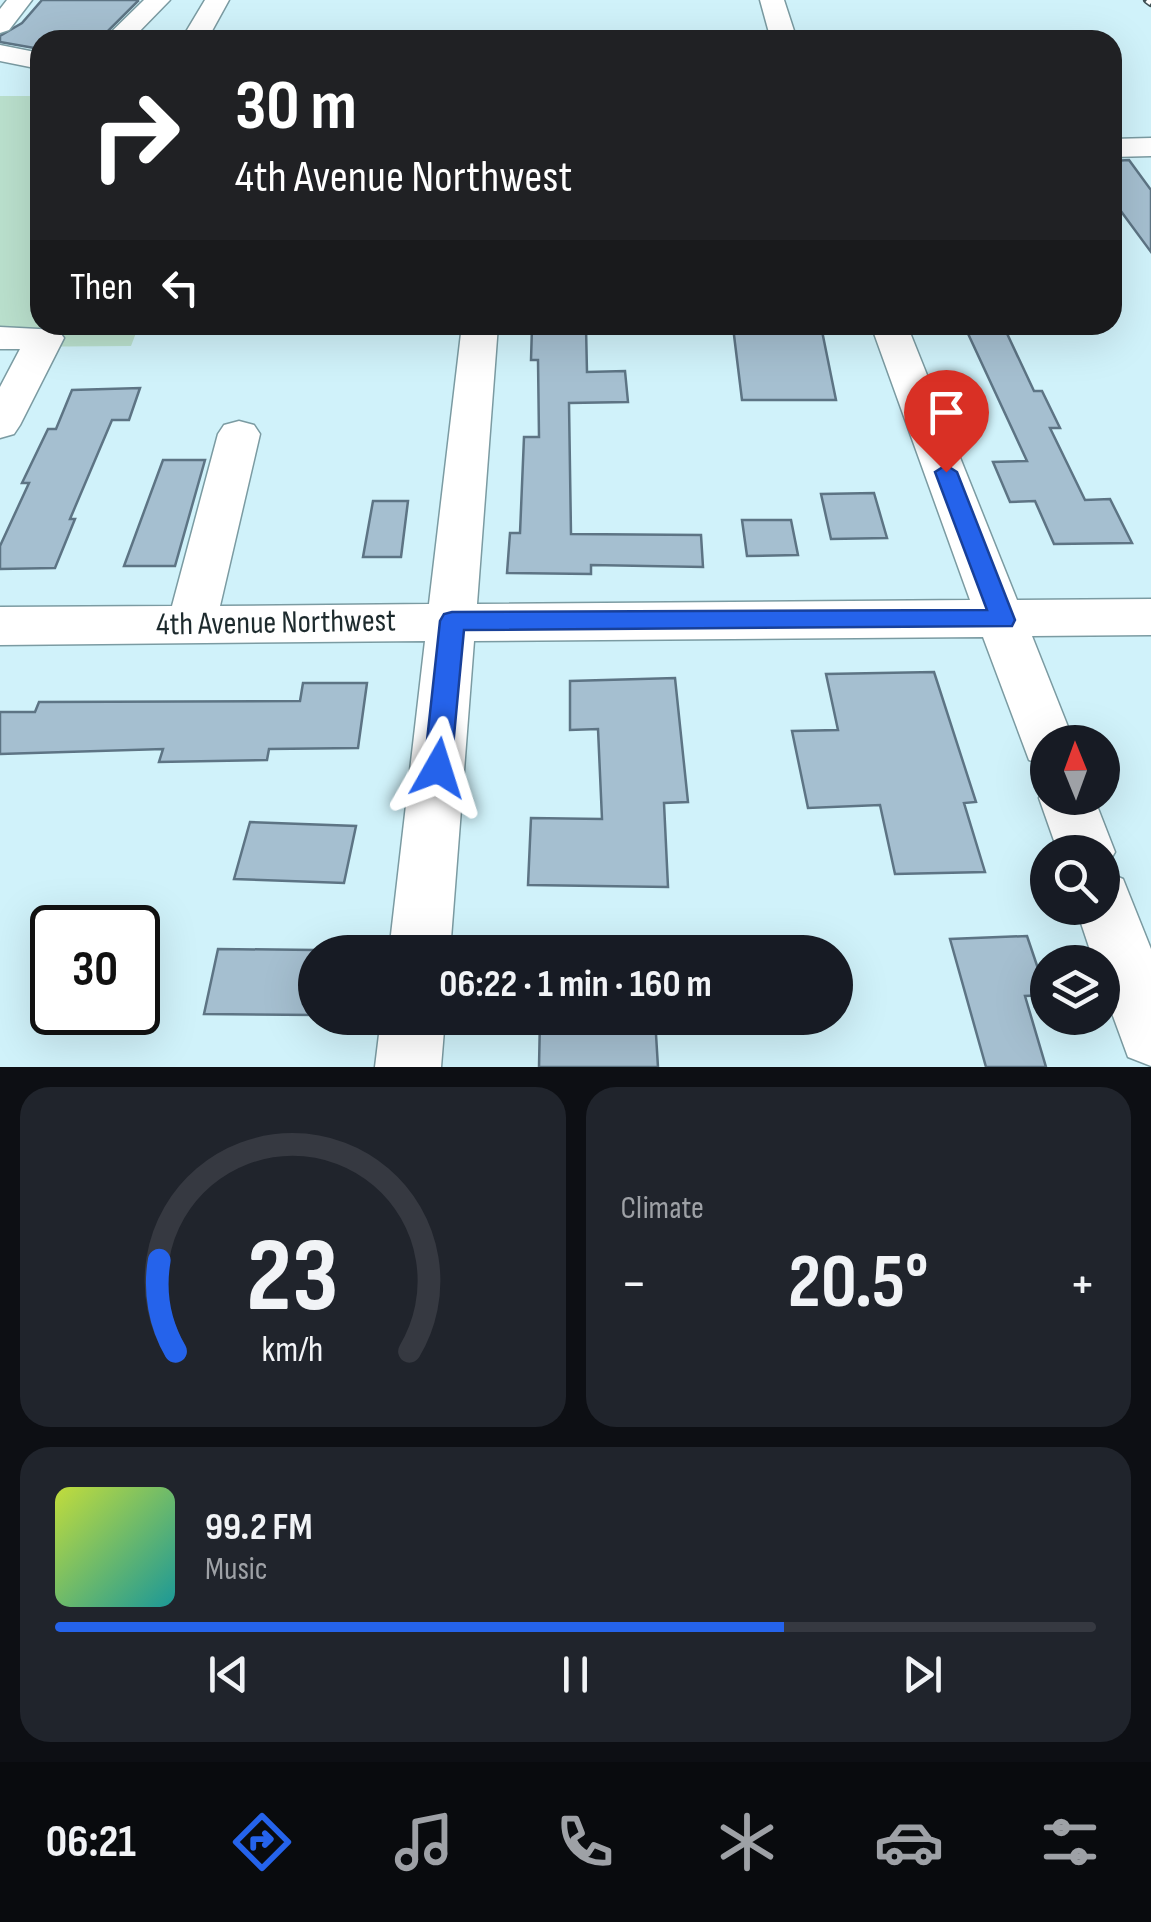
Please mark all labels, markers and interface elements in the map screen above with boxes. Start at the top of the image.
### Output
text: 30 m [235,65,357,149]
icon: right [70,70,200,200]
text: 4th Avenue Northwest [235,150,572,205]
icon: left [153,260,208,315]
text: Then [70,265,133,310]
pin [904,370,989,473]
icon: arrive [919,385,974,440]
street label: 4th Avenue Northwest [156,601,396,645]
position arrow [386,716,490,820]
north arrow [1030,725,1120,815]
map controls [1030,725,1120,1035]
button: search [1030,835,1120,925]
speed limit sign: 30 [30,905,160,1035]
button: layers [1030,945,1120,1035]
text: 06:22 · 1 min · 160 m [439,962,712,1007]
text: Climate [621,1189,704,1228]
text: 23 [247,1215,339,1340]
text: 20.5° [788,1238,928,1329]
text: − [621,1251,647,1318]
text: + [1069,1251,1096,1318]
text: km/h [262,1329,324,1372]
text: 99.2 FM [205,1505,312,1550]
text: Music [205,1550,268,1589]
icon: previous [201,1647,256,1702]
icon: pause [548,1647,603,1702]
icon: next [895,1647,950,1702]
icon: directions [227,1807,297,1877]
icon: music [389,1807,459,1877]
icon: phone [550,1807,620,1877]
icon: climate [712,1807,782,1877]
icon: car [874,1807,944,1877]
icon: filters [1035,1807,1105,1877]
text: 06:21 [46,1815,136,1870]

